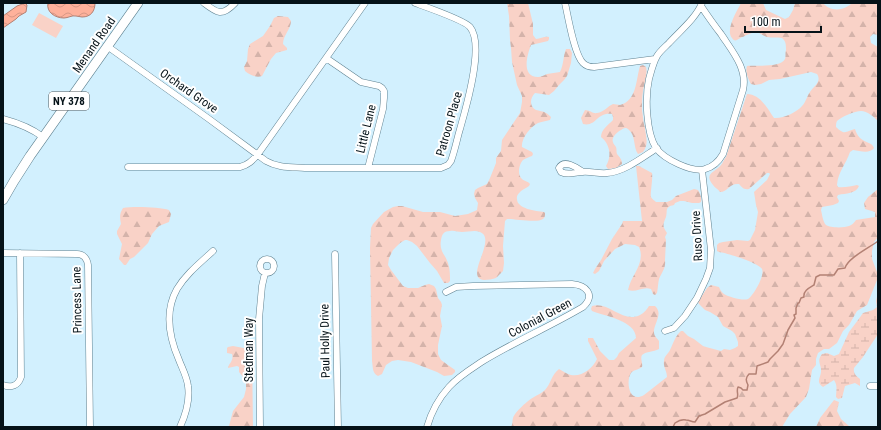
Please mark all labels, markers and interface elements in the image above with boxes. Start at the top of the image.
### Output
scale bar [745,8,821,34]
street label: Menand Road [70,14,118,76]
text: 100 m [751,15,781,29]
street label: Orchard Grove [157,66,221,116]
street label: Patroon Place [433,90,465,158]
road number: NY 378 [49,92,89,110]
street label: Little Lane [353,103,379,155]
street label: Ruso Drive [689,210,705,262]
street label: Princess Lane [69,266,85,333]
street label: Colonial Green [506,296,574,340]
street label: Paul Holly Drive [317,303,333,378]
street label: Stedman Way [242,318,256,382]

